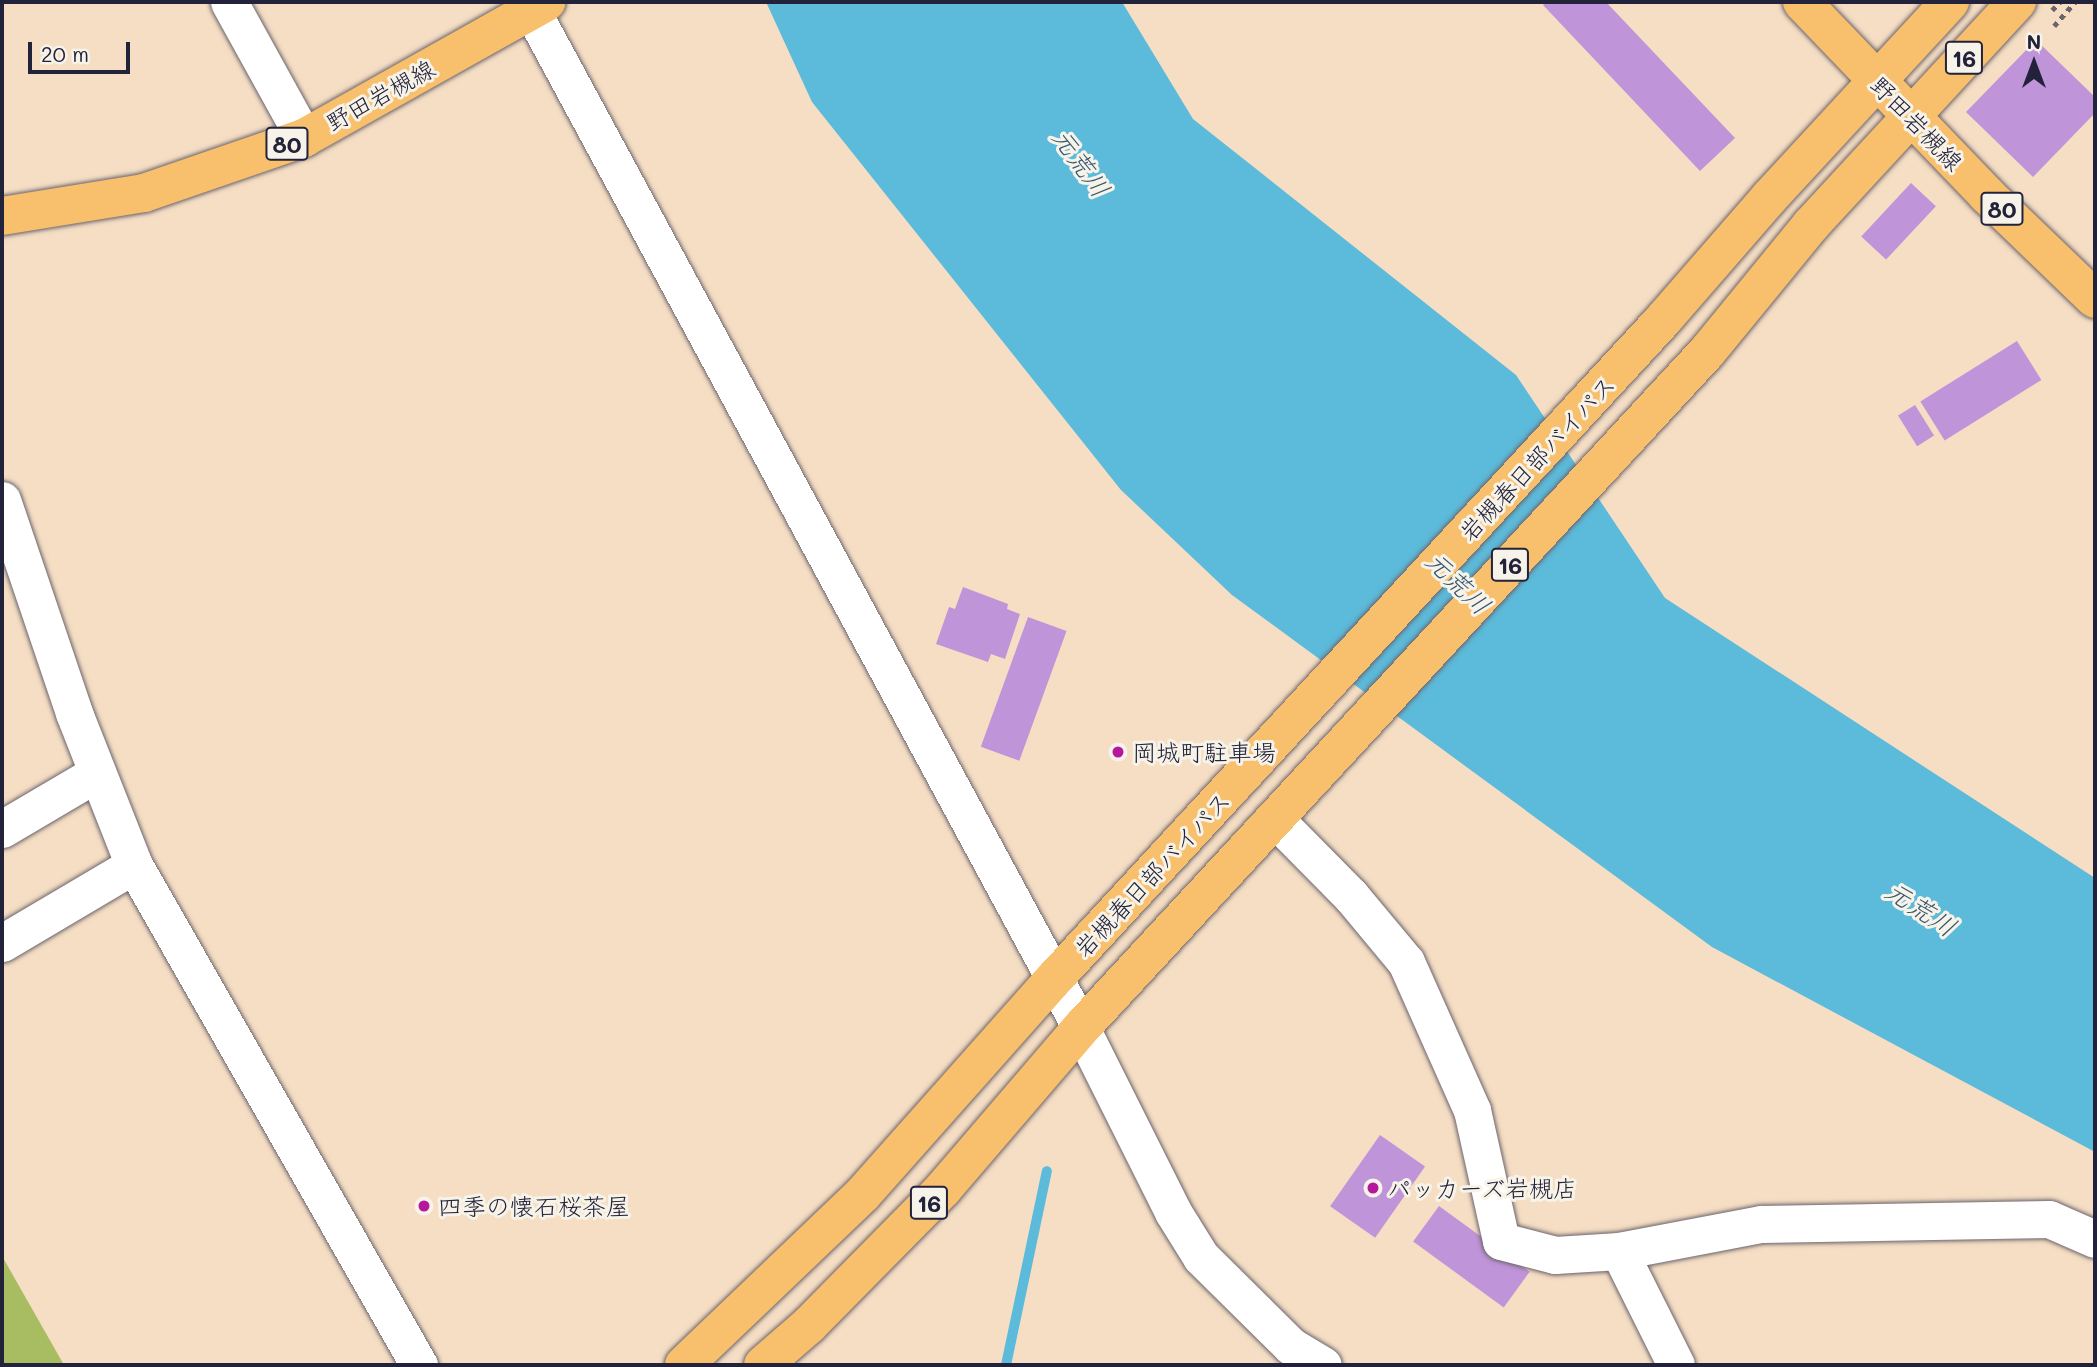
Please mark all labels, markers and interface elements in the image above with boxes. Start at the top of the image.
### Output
scale bar [32,28,133,72]
north arrow [1999,28,2069,98]
text: N [2027,29,2041,54]
road number: 16 [1945,39,1983,78]
text: 20 m [41,40,89,67]
street label: 野田岩槻線 [321,53,439,137]
street label: 野田岩槻線 [1865,70,1969,176]
water label: 元荒川 [1045,122,1117,204]
road number: 80 [264,125,310,164]
road number: 80 [1979,190,2025,229]
street label: 岩槻春日部バイパス [1453,369,1621,547]
water label: 元荒川 [1419,545,1497,621]
road number: 16 [1491,545,1529,584]
place label: 岡城町駐車場 [1132,738,1276,766]
marker: 岡城町駐車場 [1110,744,1126,760]
street label: 岩槻春日部バイパス [1068,785,1236,963]
water label: 元荒川 [1880,875,1962,943]
place label: パッカーズ岩槻店 [1387,1174,1579,1202]
marker: パッカーズ岩槻店 [1365,1180,1381,1196]
road number: 16 [910,1184,948,1222]
place label: 四季の懐石桜茶屋 [438,1192,630,1220]
marker: 四季の懐石桜茶屋 [416,1198,432,1214]

